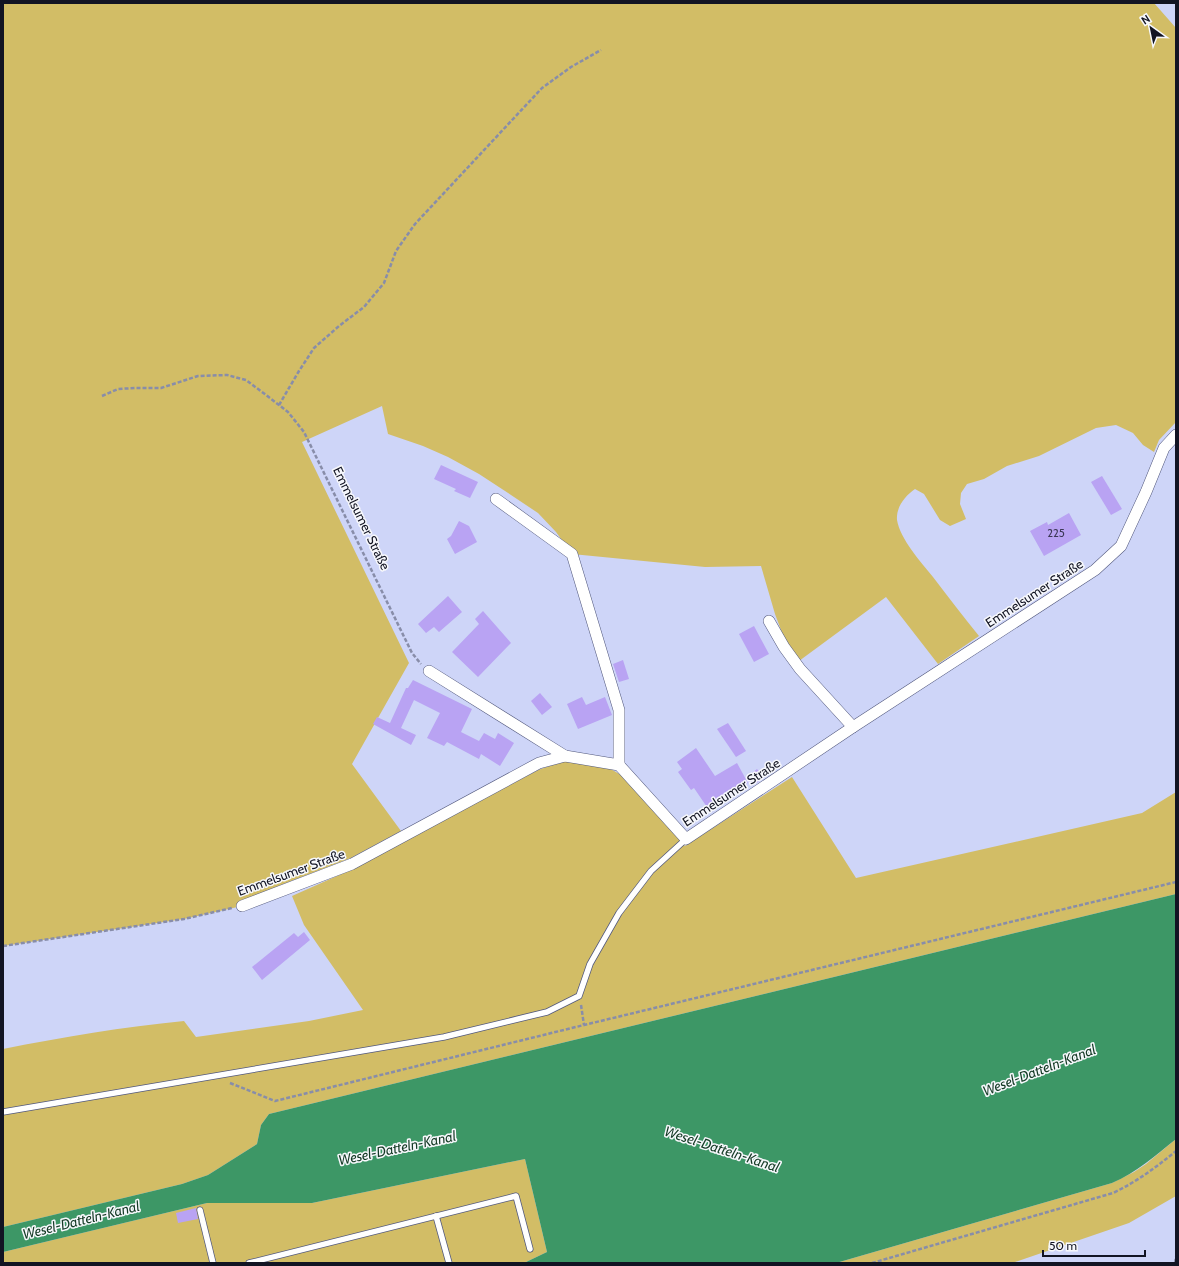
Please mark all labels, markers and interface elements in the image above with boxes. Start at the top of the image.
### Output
north arrow [1131,8,1171,48]
text: N [1138,12,1153,28]
street label: Emmelsumer Straße [330,464,394,573]
house number: 225 [1047,526,1065,540]
street label: Emmelsumer Straße [982,555,1086,630]
street label: Emmelsumer Straße [679,754,783,829]
street label: Emmelsumer Straße [235,845,347,899]
water label: Wesel-Datteln-Kanal [980,1040,1099,1100]
water label: Wesel-Datteln-Kanal [662,1122,782,1176]
water label: Wesel-Datteln-Kanal [337,1127,458,1169]
water label: Wesel-Datteln-Kanal [21,1197,142,1243]
scale bar [1043,1232,1145,1258]
text: 50 m [1049,1238,1077,1253]

